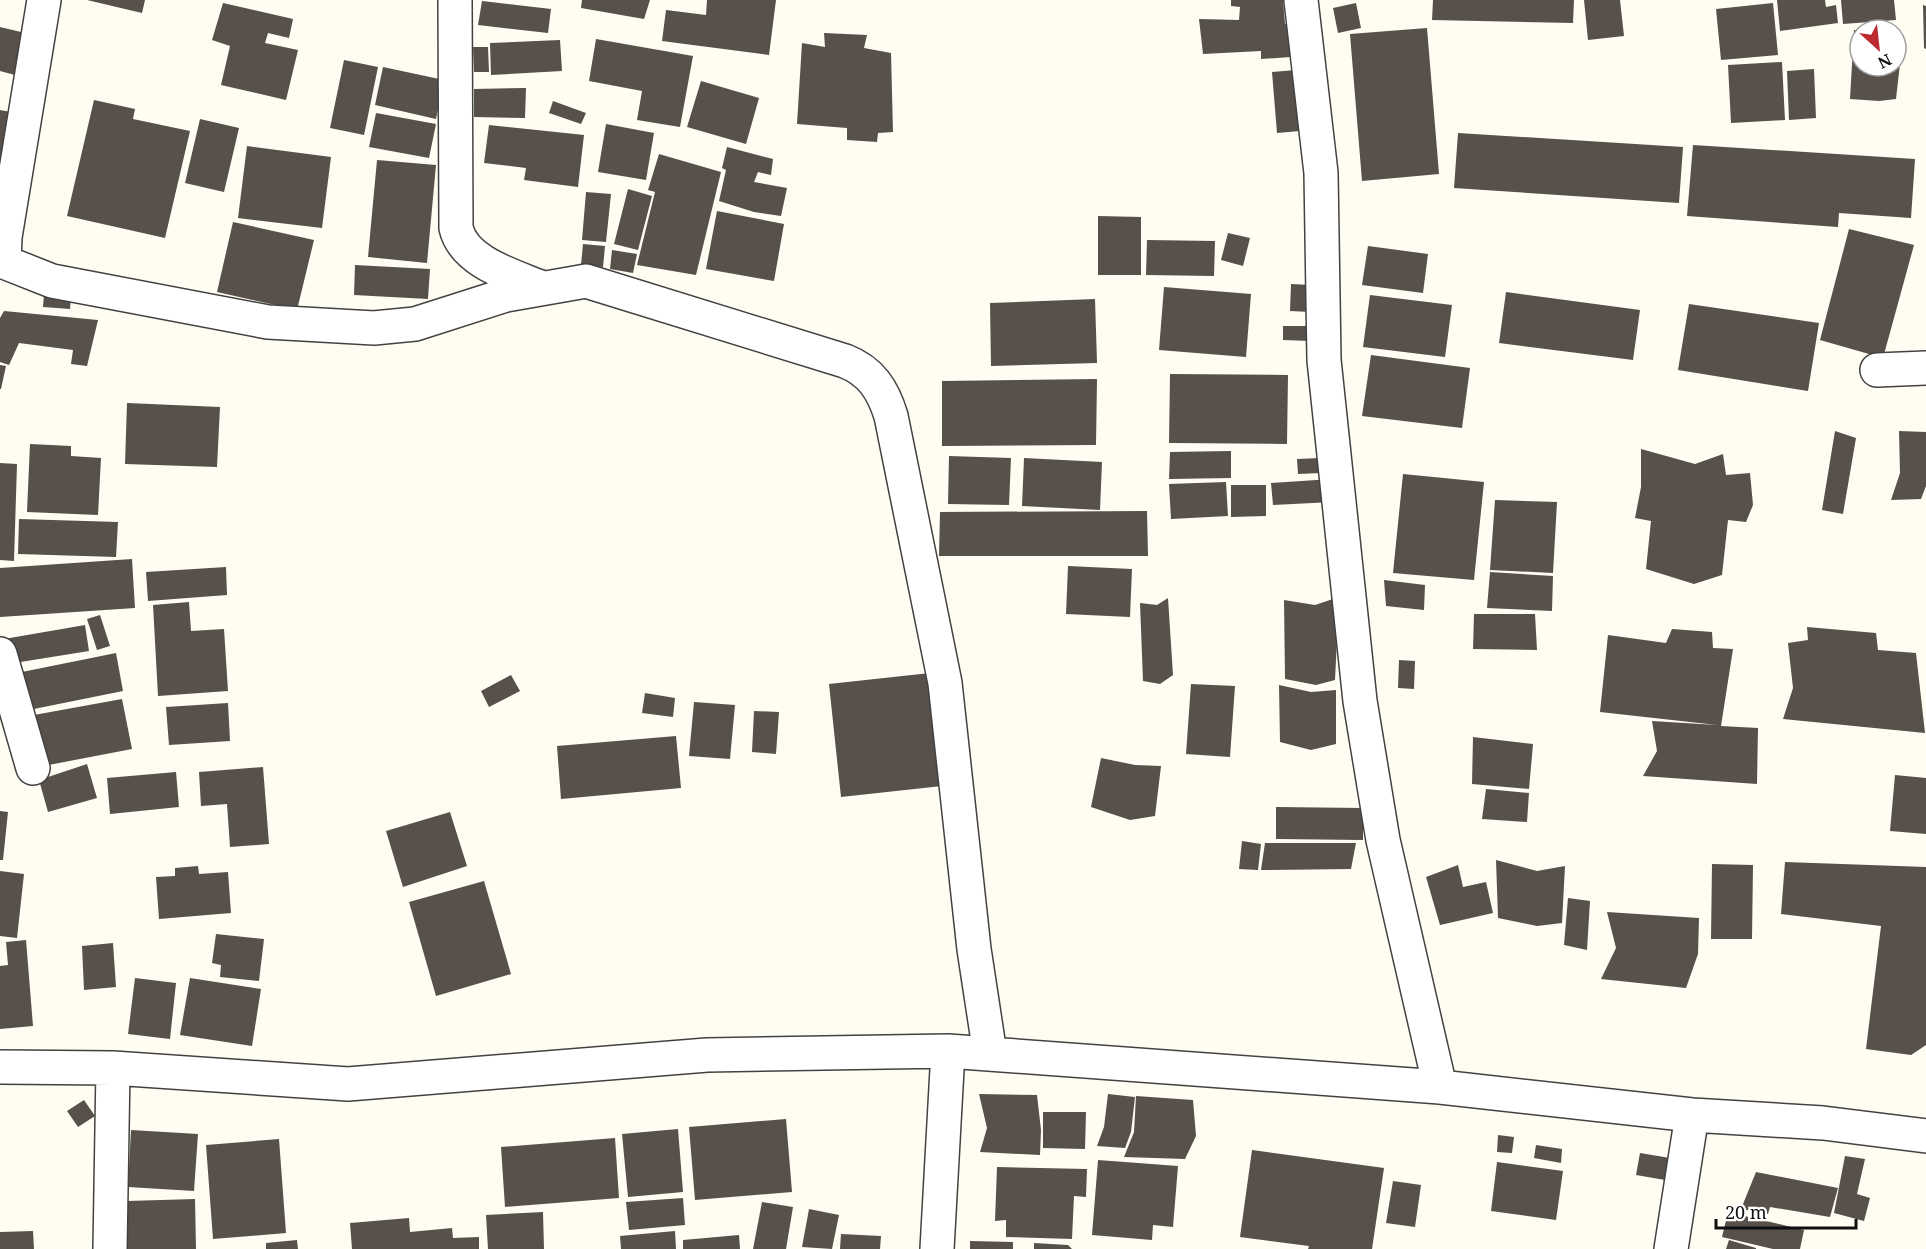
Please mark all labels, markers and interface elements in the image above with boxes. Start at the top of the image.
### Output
north arrow [1848,18,1908,78]
text: N [1874,49,1895,74]
scale bar [1716,1192,1856,1230]
text: 20 m [1725,1200,1767,1224]

